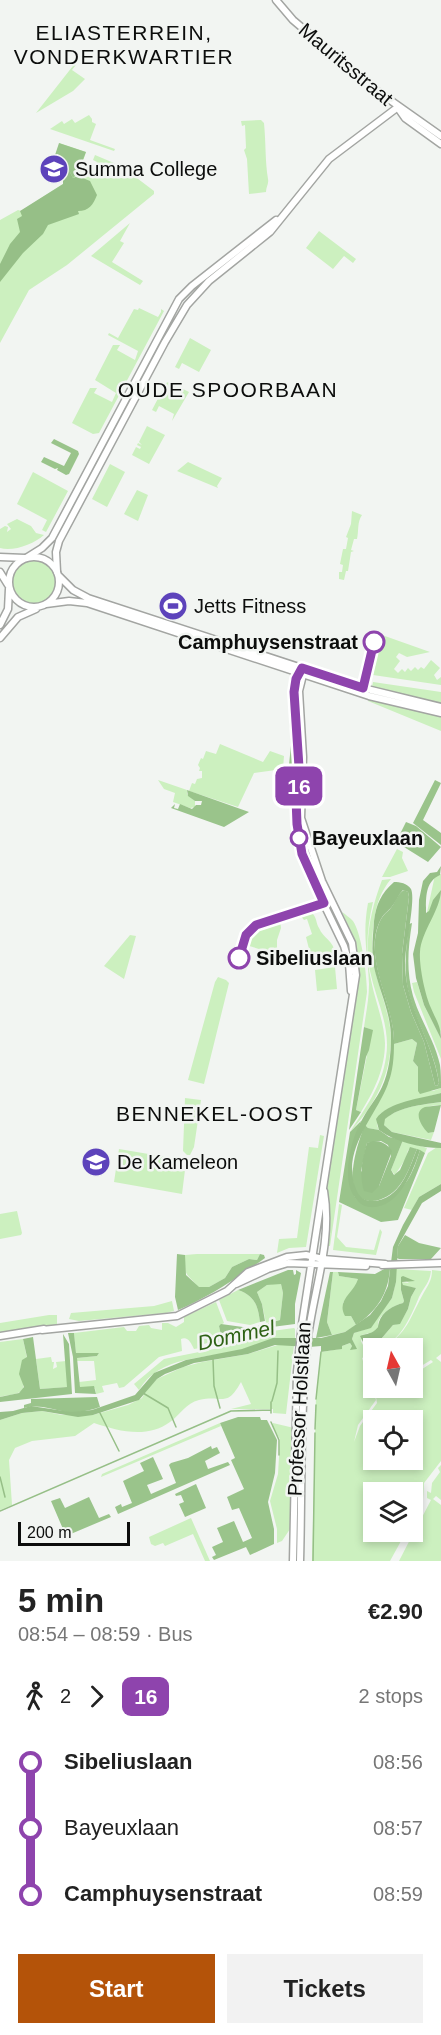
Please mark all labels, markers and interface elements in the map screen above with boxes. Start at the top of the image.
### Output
street label: Mauritsstraat [295,18,398,110]
district label: ELIASTERREIN, VONDERKWARTIER [14,21,234,68]
school or university icon: Summa College [38,153,70,185]
place label: Summa College [75,158,217,180]
district label: OUDE SPOORBAAN [118,378,338,401]
sports icon: Jetts Fitness [157,590,189,622]
place label: Jetts Fitness [194,595,306,617]
place label: Camphuysenstraat [178,631,358,653]
marker: Camphuysenstraat [363,631,385,653]
line badge: 16 [272,766,326,806]
text: 16 [287,775,311,798]
place label: Bayeuxlaan [312,827,423,849]
marker: Bayeuxlaan [290,829,308,847]
marker: Sibeliuslaan [228,947,250,969]
place label: Sibeliuslaan [256,947,373,969]
district label: BENNEKEL-OOST [116,1102,314,1125]
school or university icon: De Kameleon [80,1146,112,1178]
place label: De Kameleon [117,1151,238,1173]
water label: Dommel [195,1315,278,1354]
street label: Professor Holstlaan [283,1321,315,1497]
north arrow [363,1338,423,1398]
map controls [363,1338,423,1542]
button: locate [363,1410,423,1470]
button: layers [363,1482,423,1542]
scale bar [18,1519,130,1546]
text: 200 m [27,1524,71,1541]
text: 5 min [18,1582,104,1619]
text: €2.90 [368,1599,423,1624]
text: 08:54 – 08:59 · Bus [18,1623,193,1645]
icon: walk [18,1680,51,1713]
icon: forward [80,1680,113,1713]
text: 2 [60,1685,71,1707]
text: 16 [134,1685,157,1708]
text: 2 stops [359,1685,423,1707]
text: Sibeliuslaan [64,1749,192,1774]
text: 08:56 [373,1751,423,1773]
text: Bayeuxlaan [64,1815,179,1840]
text: 08:57 [373,1817,423,1839]
text: Camphuysenstraat [64,1881,262,1906]
text: 08:59 [373,1883,423,1905]
button: Start [18,1954,215,2023]
button: Tickets [227,1954,423,2023]

